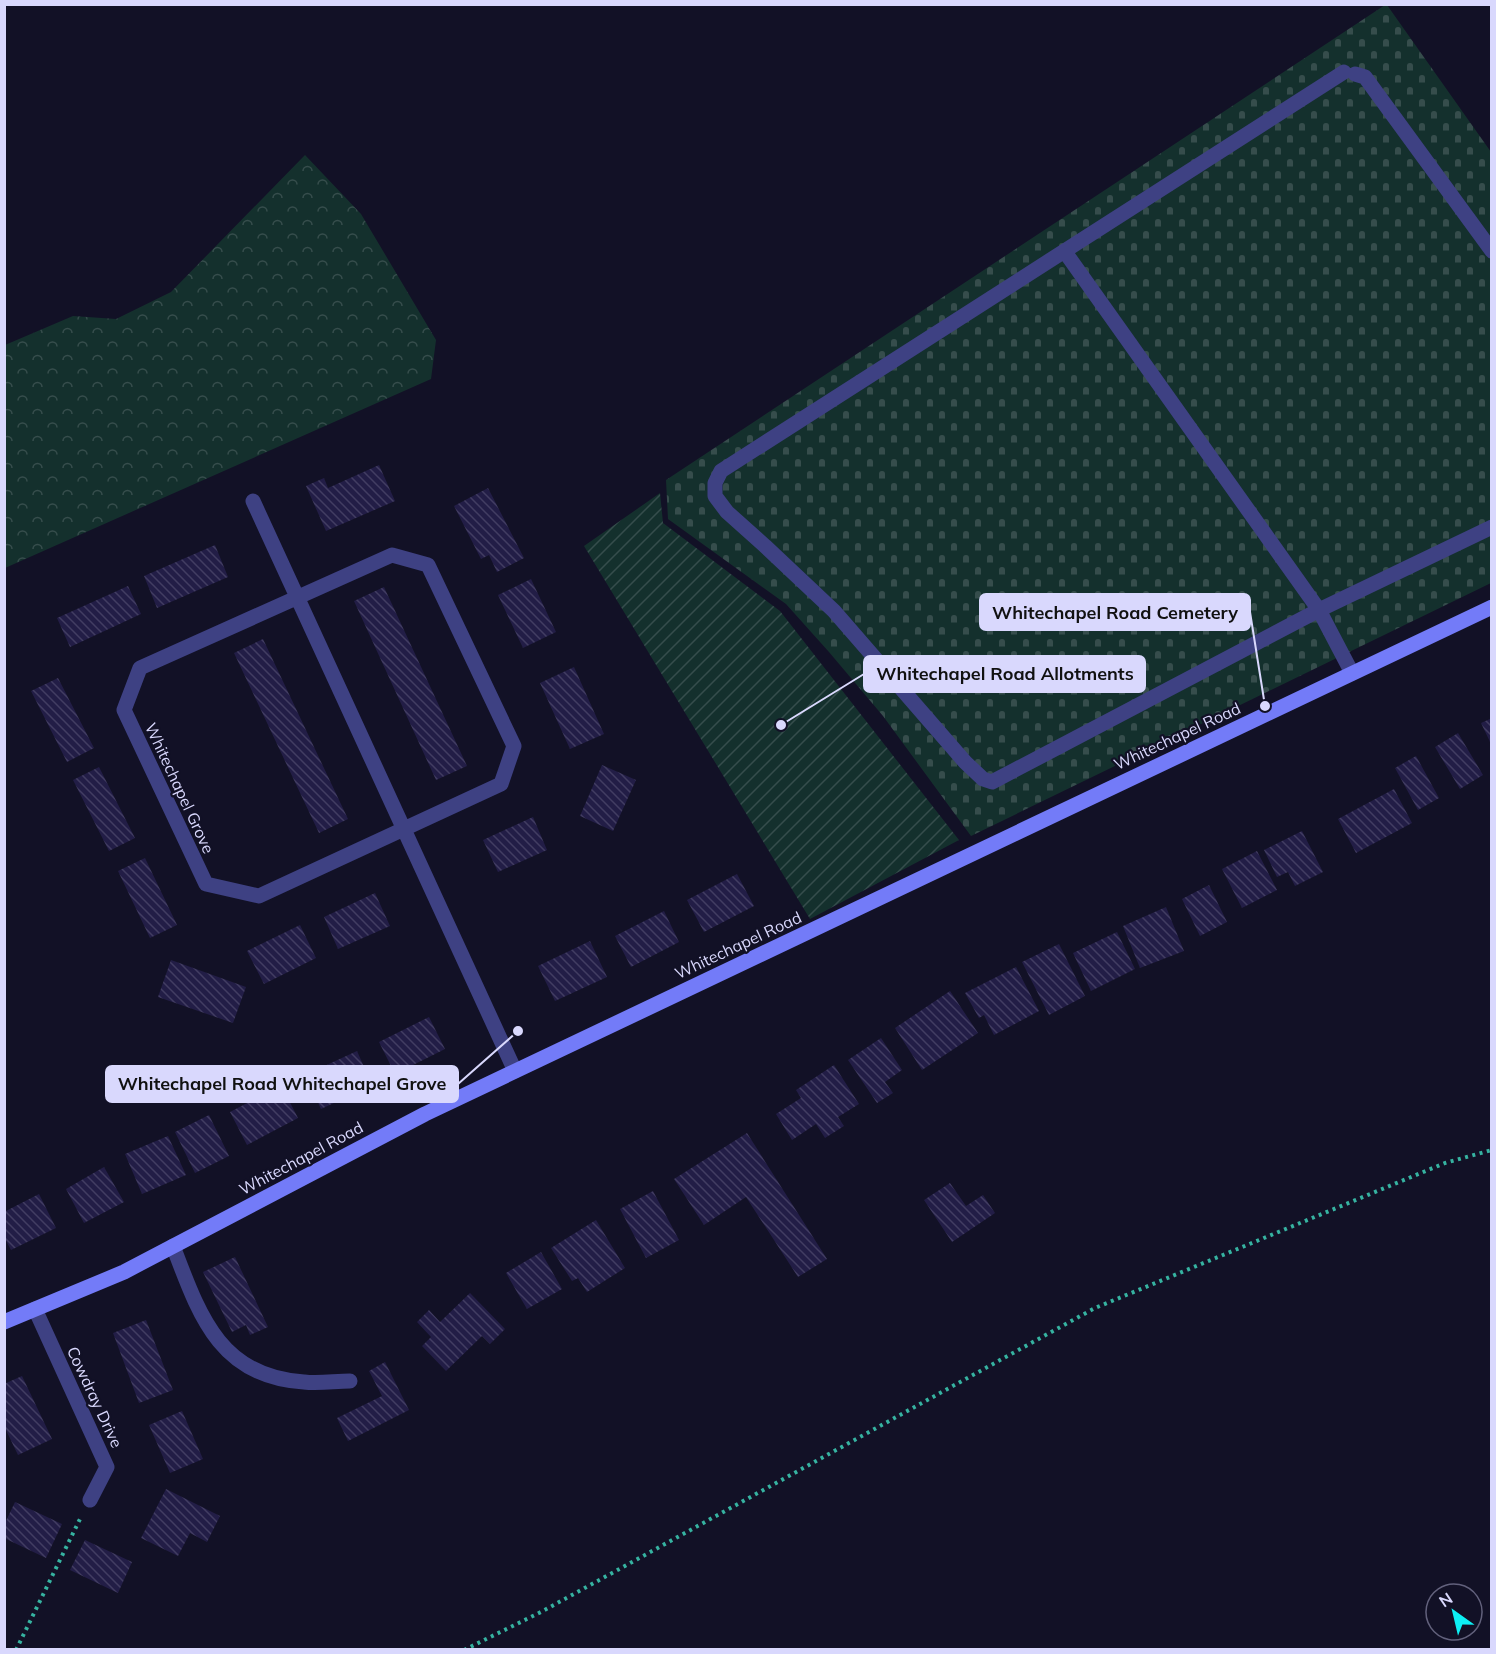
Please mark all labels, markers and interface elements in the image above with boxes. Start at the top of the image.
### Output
callout: Whitechapel Road Cemetery [980,594,1250,630]
text: Whitechapel Road Cemetery [992,601,1238,624]
callout: Whitechapel Road Allotments [864,656,1145,692]
text: Whitechapel Road Allotments [876,662,1134,685]
street label: Whitechapel Road [1110,698,1244,774]
street label: Whitechapel Grove [141,719,219,857]
street label: Whitechapel Road [671,907,805,983]
callout: Whitechapel Road Whitechapel Grove [106,1066,458,1102]
text: Whitechapel Road Whitechapel Grove [118,1072,446,1095]
street label: Whitechapel Road [236,1117,366,1199]
street label: Cowdray Drive [63,1343,127,1451]
north arrow [1424,1582,1484,1642]
text: N [1435,1588,1456,1611]

